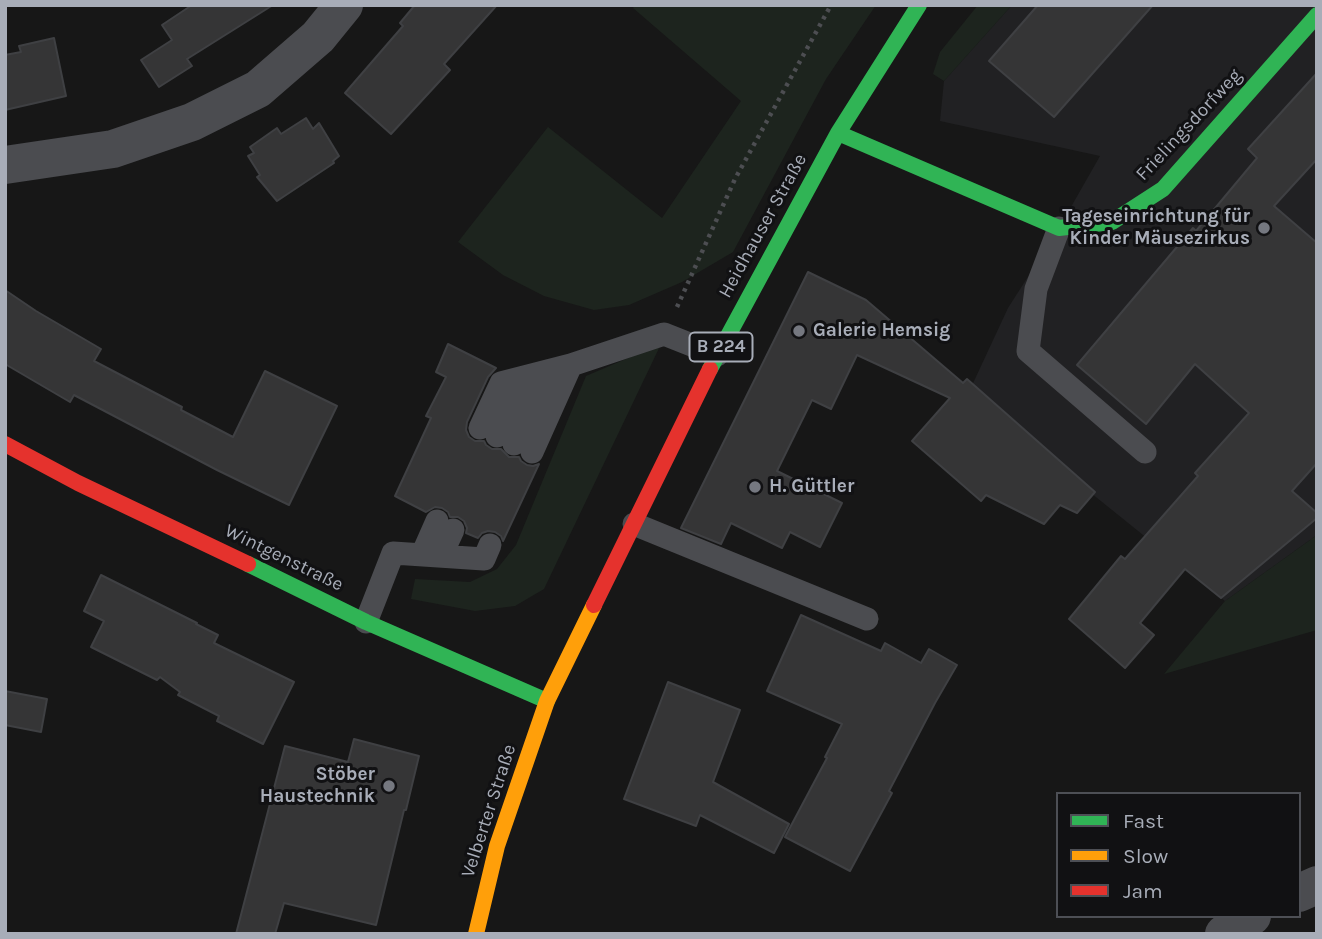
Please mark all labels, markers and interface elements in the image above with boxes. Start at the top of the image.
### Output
street label: Frielingsdorfweg [1131,64,1247,186]
street label: Heidhauser Straße [714,150,812,302]
place label: Tageseinrichtung für Kinder Mäusezirkus [1062,206,1250,250]
marker: Tageseinrichtung für Kinder Mäusezirkus [1256,220,1272,236]
place label: Galerie Hemsig [813,320,950,342]
marker: Galerie Hemsig [791,323,807,339]
road number: B 224 [690,332,752,362]
place label: H. Güttler [769,476,854,498]
marker: H. Güttler [747,479,763,495]
street label: Wintgenstraße [221,519,347,597]
street label: Velberter Straße [457,742,521,880]
place label: Stöber Haustechnik [260,764,375,808]
marker: Stöber Haustechnik [381,778,397,794]
legend [1056,792,1301,918]
text: Fast [1123,809,1164,833]
text: Slow [1123,844,1168,868]
text: Jam [1123,879,1163,903]

